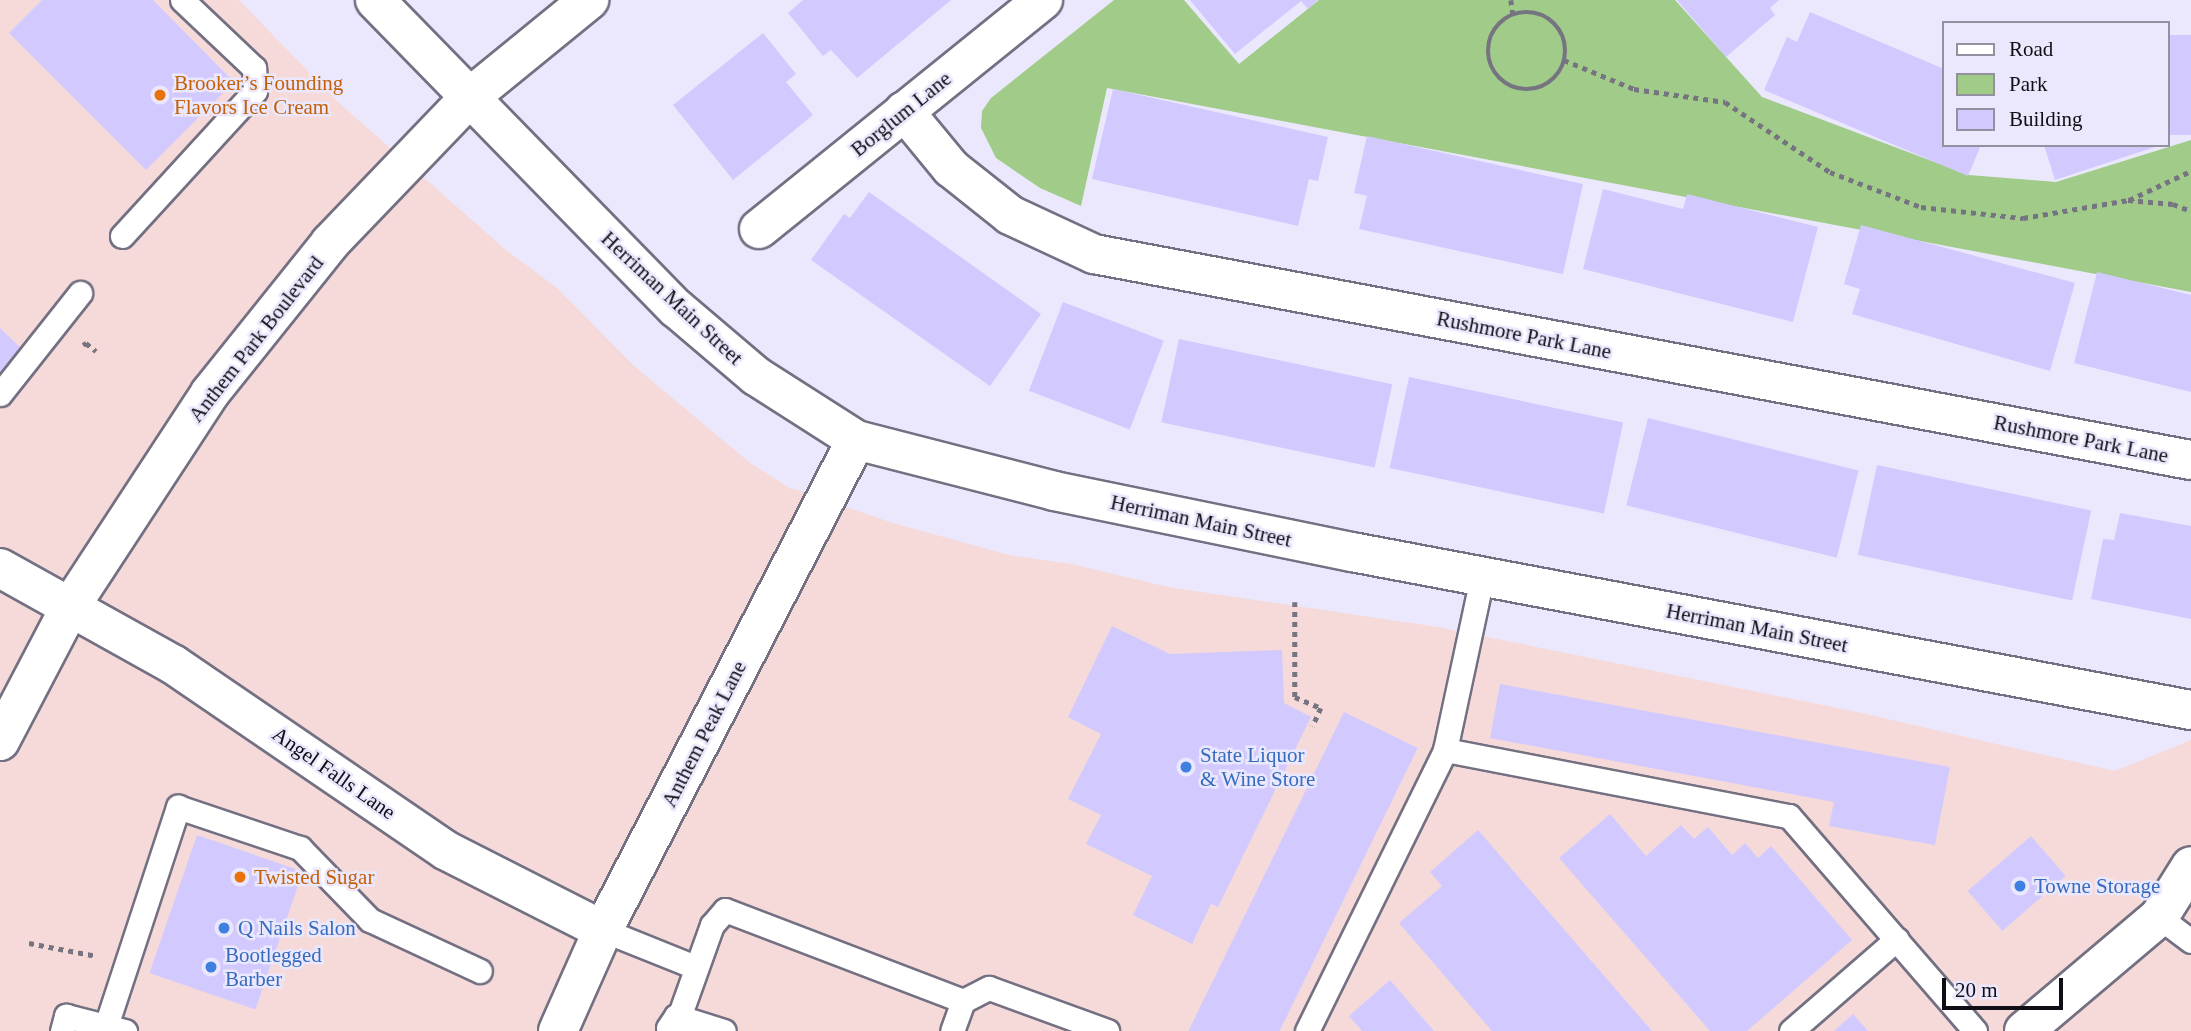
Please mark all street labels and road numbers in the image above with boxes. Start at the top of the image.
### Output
street label: Borglum Lane [846,66,956,162]
street label: Herriman Main Street [596,226,748,370]
street label: Anthem Park Boulevard [183,251,329,427]
street label: Rushmore Park Lane [1435,306,1613,364]
street label: Rushmore Park Lane [1992,410,2170,468]
street label: Herriman Main Street [1108,490,1294,552]
street label: Herriman Main Street [1664,598,1850,658]
street label: Anthem Peak Lane [656,657,752,811]
street label: Angel Falls Lane [268,721,400,825]

